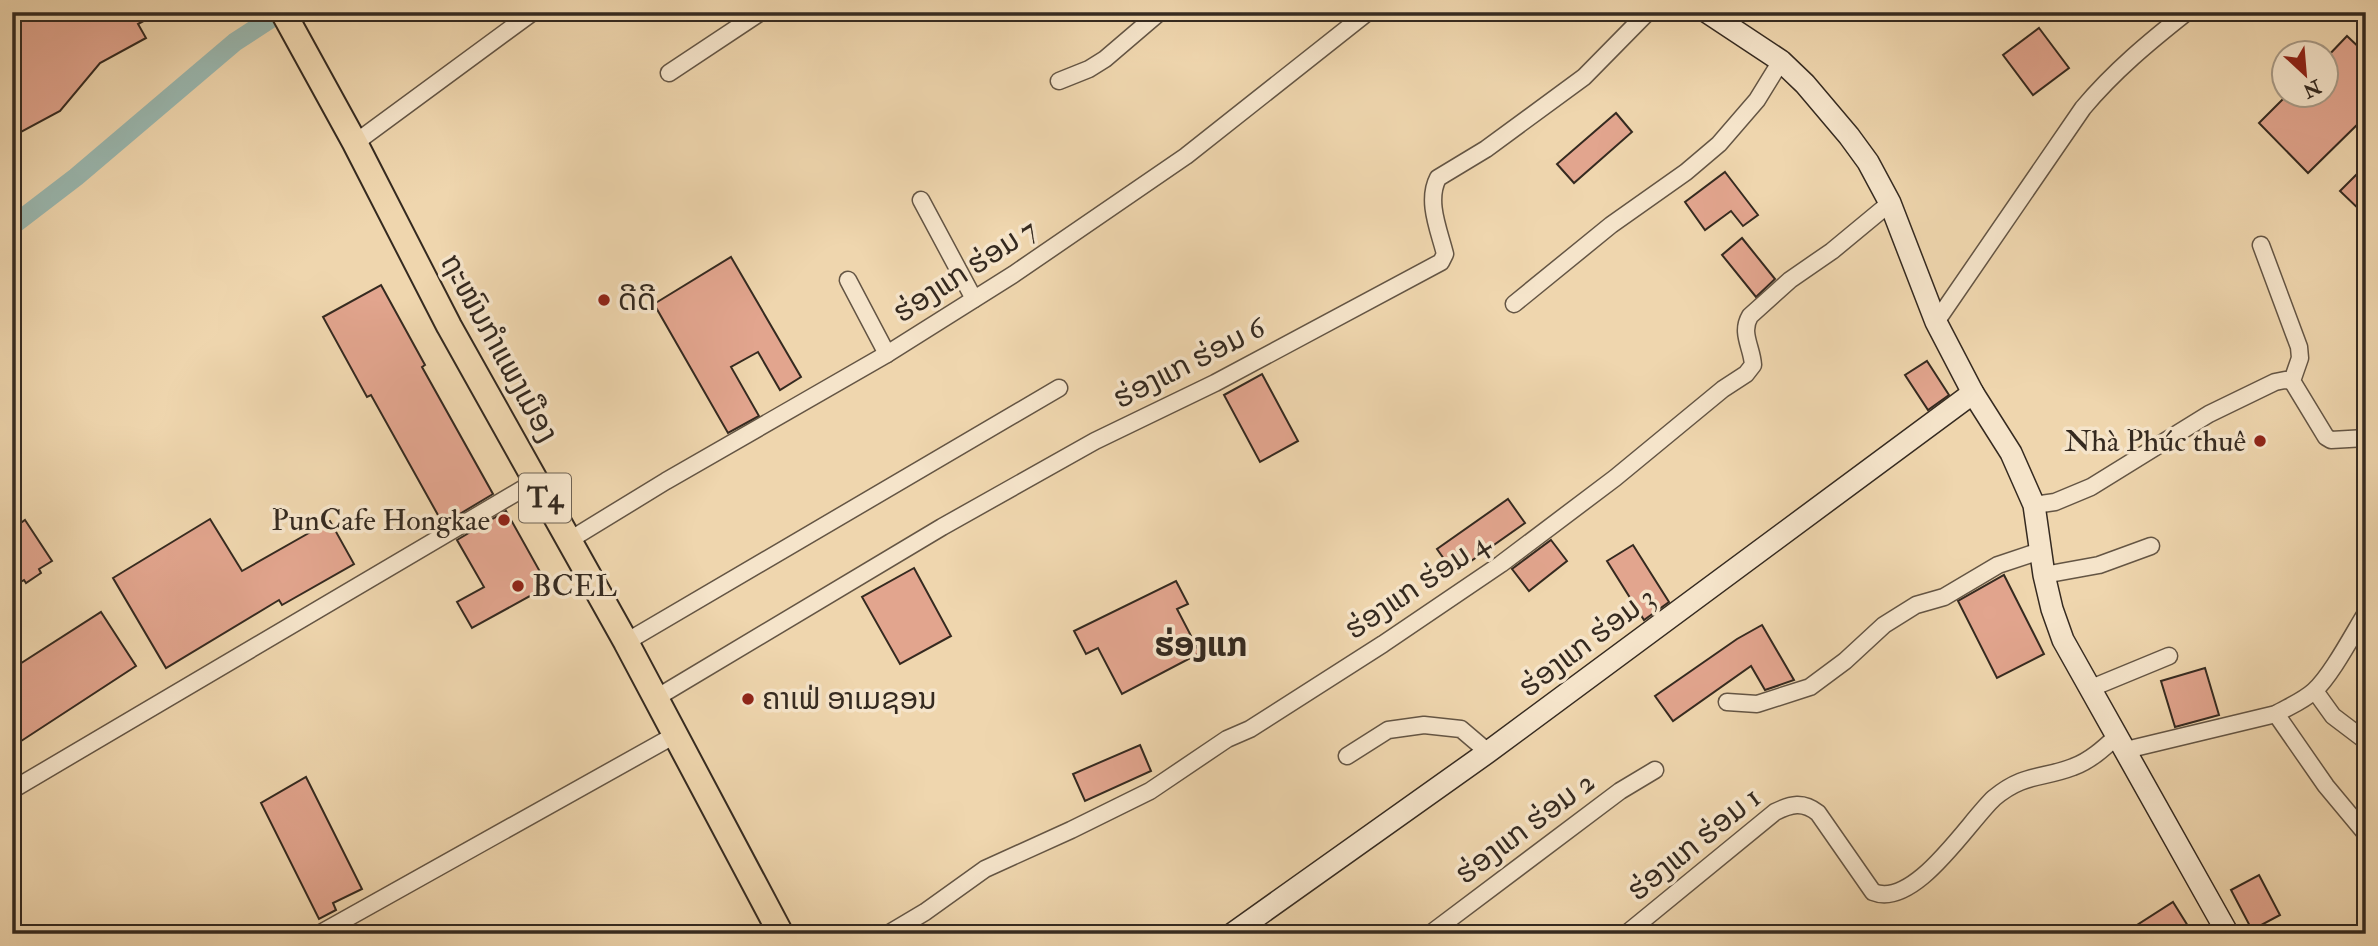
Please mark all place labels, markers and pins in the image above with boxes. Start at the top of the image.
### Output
place label: ດີດີ [618,282,656,319]
marker: ດີດີ [596,292,612,308]
place label: Nhà Phúc thuê [2064,423,2246,460]
marker: Nhà Phúc thuê [2252,433,2268,449]
place label: PunCafe Hongkae [271,502,490,539]
marker: PunCafe Hongkae [496,512,512,528]
place label: BCEL [532,568,617,605]
marker: BCEL [510,578,526,594]
place label: ຄາເຟ່ ອາເມຊອນ [762,681,937,718]
marker: ຄາເຟ່ ອາເມຊອນ [740,691,756,707]

